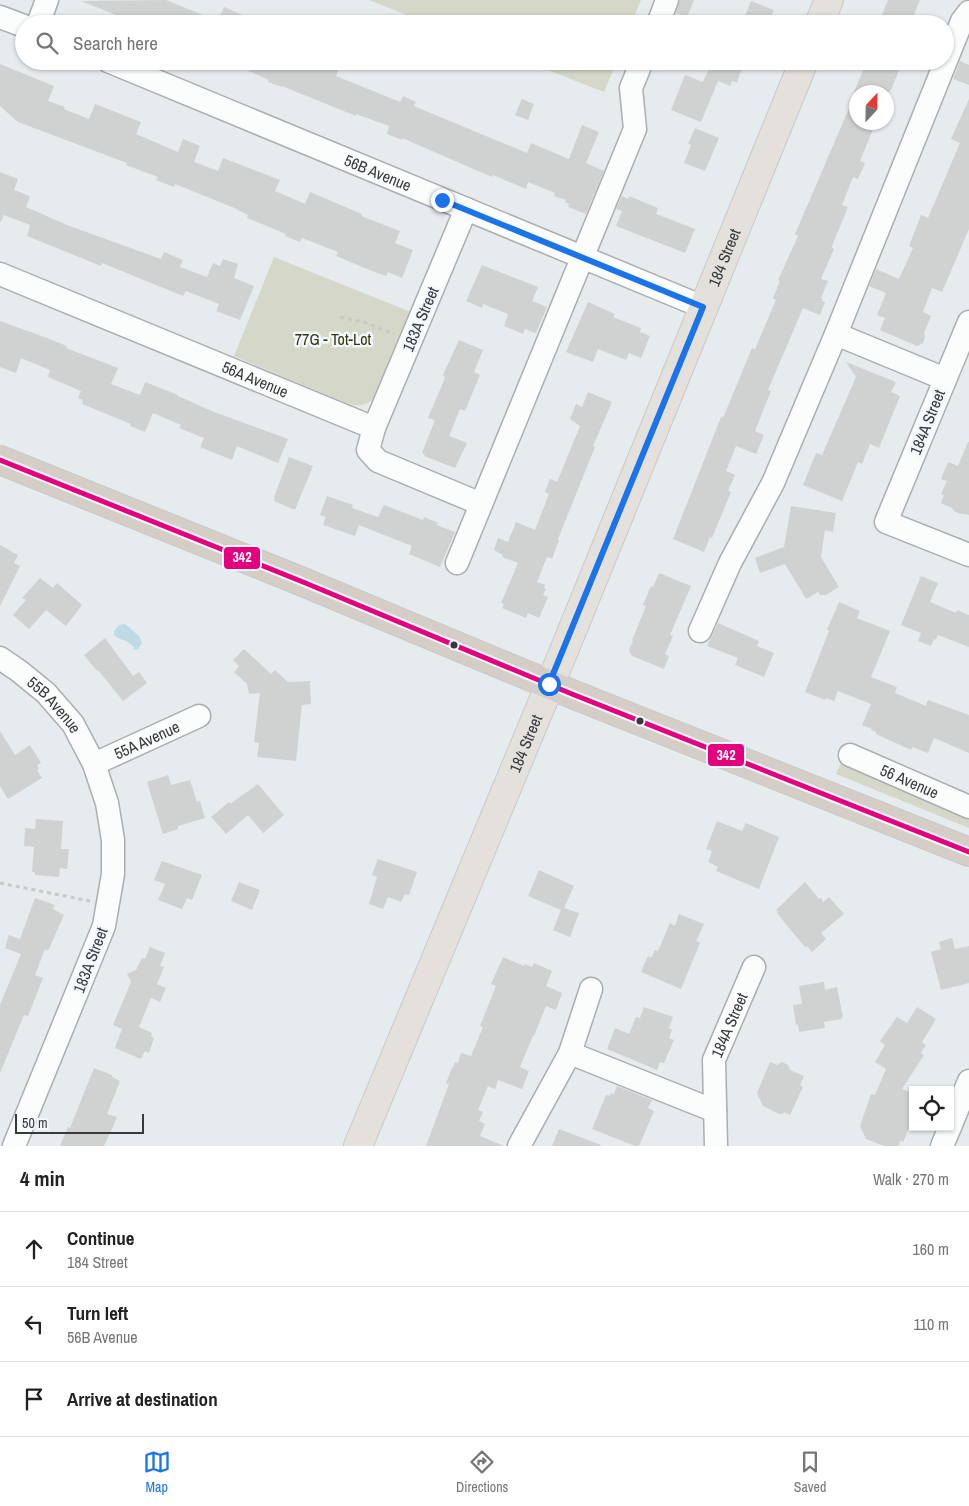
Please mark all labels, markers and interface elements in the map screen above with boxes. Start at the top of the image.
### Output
search box [15,15,954,70]
icon: search [33,29,61,57]
text: Search here [73,30,158,56]
north arrow [849,85,894,130]
street label: 56B Avenue [341,149,415,196]
route end [431,189,454,212]
street label: 184 Street [702,225,746,290]
street label: 183A Street [396,283,444,355]
park label: 77G - Tot-Lot [295,328,372,350]
street label: 56A Avenue [219,356,292,403]
street label: 184A Street [904,386,950,458]
line badge: 342 [223,546,261,570]
text: 342 [232,548,252,566]
unlabelled marker [449,640,459,650]
street label: 55B Avenue [23,671,87,736]
route start [538,673,561,696]
street label: 184 Street [504,711,547,776]
street label: 55A Avenue [110,715,183,764]
unlabelled marker [635,716,645,726]
line badge: 342 [707,743,745,767]
text: 342 [716,746,736,764]
street label: 56 Avenue [877,759,942,803]
street label: 183A Street [67,924,113,996]
street label: 184A Street [705,989,753,1061]
map controls [909,1086,954,1131]
button: locate [909,1086,954,1131]
scale bar [15,1111,144,1134]
text: 50 m [22,1114,48,1132]
text: 4 min [20,1164,65,1193]
text: Walk · 270 m [873,1168,949,1190]
text: Continue [67,1225,135,1251]
icon: ahead [20,1235,48,1263]
text: 160 m [913,1238,949,1260]
text: 184 Street [67,1251,128,1273]
text: Turn left [67,1300,128,1326]
icon: left [20,1310,48,1338]
text: 110 m [913,1313,949,1335]
text: 56B Avenue [67,1326,138,1348]
icon: arrive [20,1385,48,1413]
text: Arrive at destination [67,1386,218,1412]
tab: Map [143,1448,171,1496]
tab: Directions [456,1448,508,1496]
tab: Saved [794,1448,826,1496]

